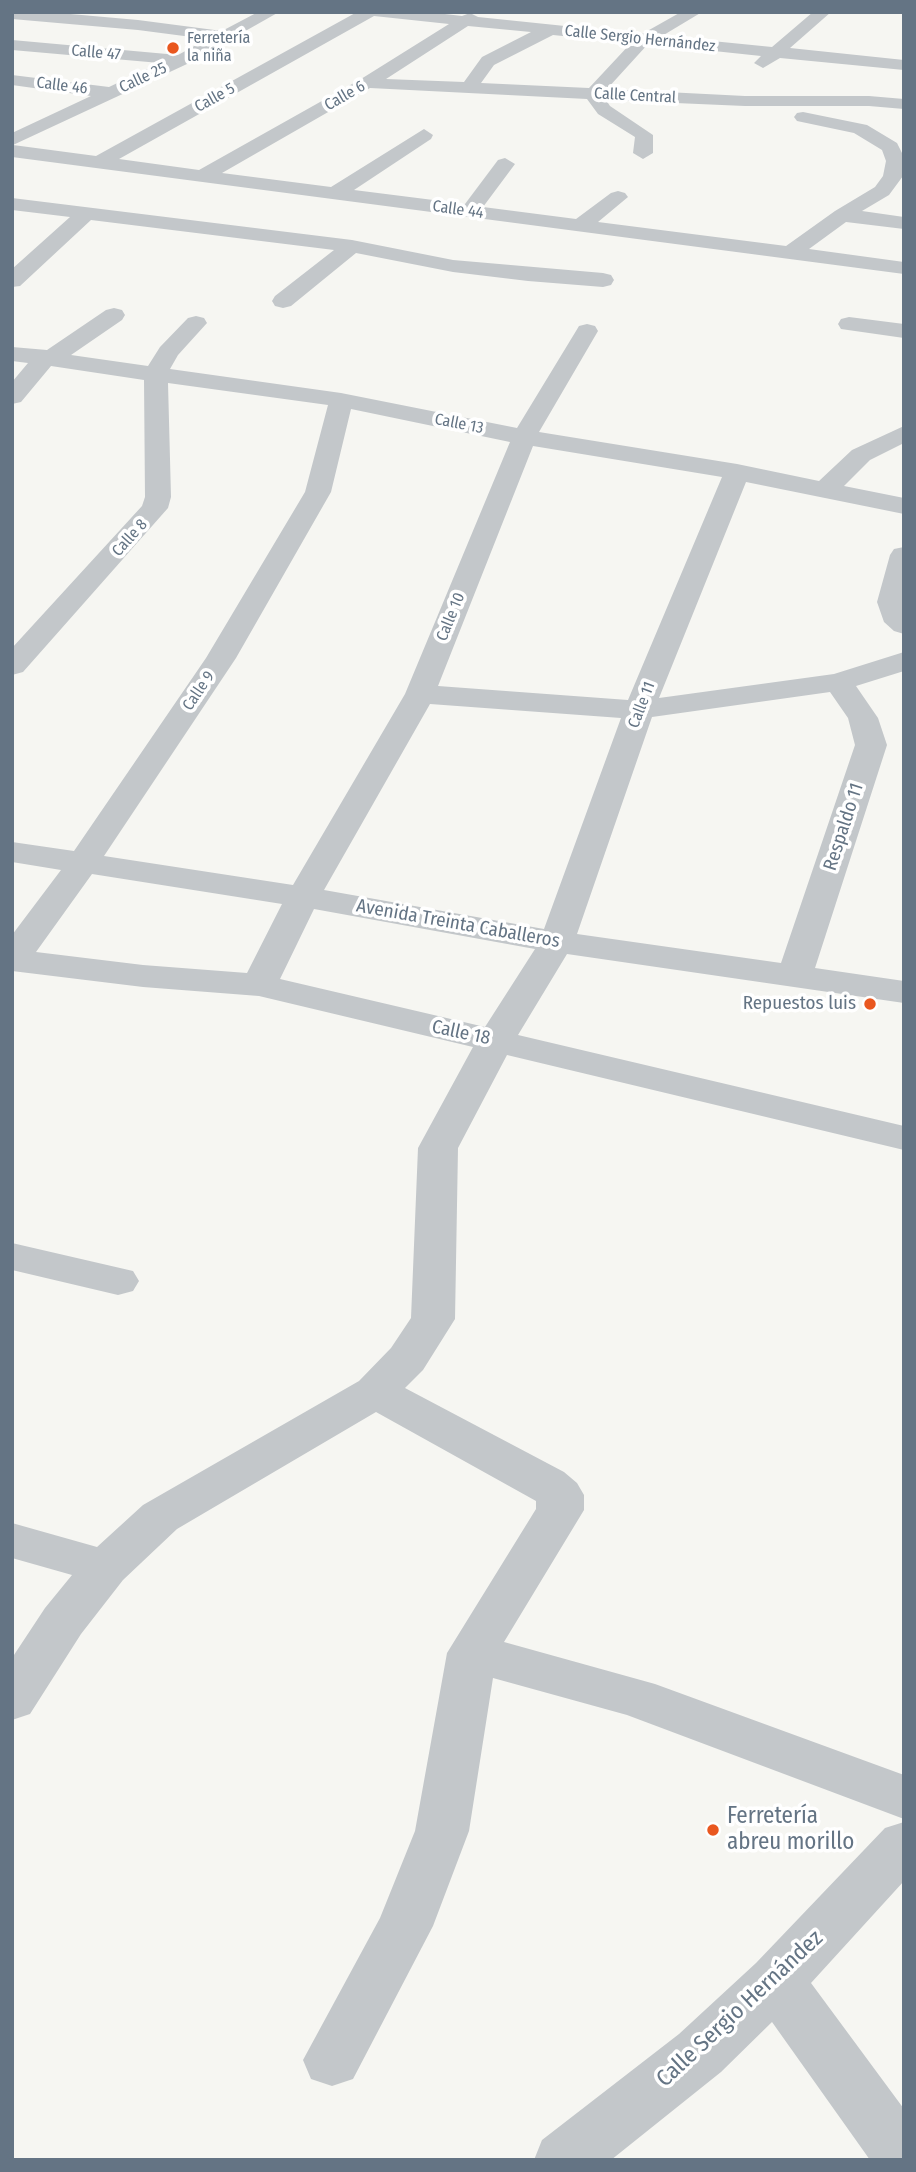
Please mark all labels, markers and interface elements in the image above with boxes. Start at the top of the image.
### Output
street label: Calle Sergio Hernández [564,22,716,56]
place label: Ferretería la niña [187,29,250,67]
marker: Ferretería la niña [165,40,181,56]
street label: Calle 47 [70,41,122,65]
street label: Calle 25 [116,59,170,97]
street label: Calle 46 [35,73,89,99]
street label: Calle 6 [321,77,369,115]
street label: Calle 5 [192,79,238,117]
street label: Calle Central [594,84,676,108]
street label: Calle 44 [431,197,485,223]
street label: Calle 13 [433,410,485,438]
street label: Calle 8 [108,515,152,561]
street label: Calle 10 [433,590,469,644]
street label: Calle 9 [179,668,219,714]
street label: Calle 11 [624,679,660,731]
street label: Respaldo 11 [819,780,869,874]
street label: Avenida Treinta Caballeros [354,895,562,953]
place label: Repuestos luis [743,993,856,1015]
marker: Repuestos luis [862,996,878,1012]
street label: Calle 18 [430,1016,492,1050]
place label: Ferretería abreu morillo [727,1803,854,1857]
marker: Ferretería abreu morillo [705,1822,721,1838]
street label: Calle Sergio Hernández [651,1925,829,2093]

